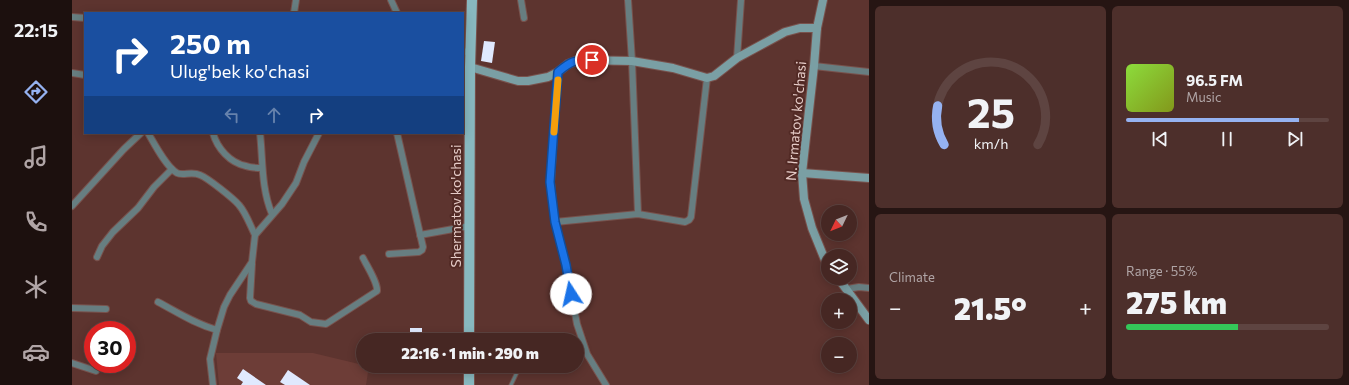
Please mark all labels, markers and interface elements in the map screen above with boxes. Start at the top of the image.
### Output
text: 22:15 [14,19,58,41]
text: 250 m [170,26,251,60]
icon: right [104,28,156,80]
pin [575,43,609,77]
icon: arrive [581,49,603,71]
text: Ulug'bek ko'chasi [170,60,310,82]
street label: N. Irmatov ko'chasi [782,60,809,181]
text: 96.5 FM [1186,71,1243,89]
icon: directions [22,78,50,106]
text: 25 [967,86,1014,137]
text: Music [1186,89,1221,105]
icon: left [221,104,243,126]
icon: ahead [263,104,285,126]
icon: right [305,104,327,126]
icon: previous [1149,128,1171,150]
icon: pause [1216,128,1238,150]
icon: next [1284,128,1306,150]
text: km/h [973,134,1008,152]
icon: music [22,143,50,171]
street label: Shermatov ko'chasi [447,144,464,268]
north arrow [821,205,857,241]
map controls [821,205,857,373]
icon: phone [22,208,50,236]
button: layers [821,249,857,285]
text: Range · 55% [1126,263,1197,279]
text: Climate [889,269,935,285]
icon: climate [22,273,50,301]
position arrow [550,273,592,315]
text: 275 km [1126,283,1227,320]
text: 21.5° [954,289,1027,326]
button: + [821,293,857,329]
text: − [889,294,902,321]
text: + [1079,294,1092,321]
speed limit sign: 30 [84,321,136,373]
button: − [821,337,857,373]
icon: car [22,338,50,366]
text: 22:16 · 1 min · 290 m [401,344,539,362]

